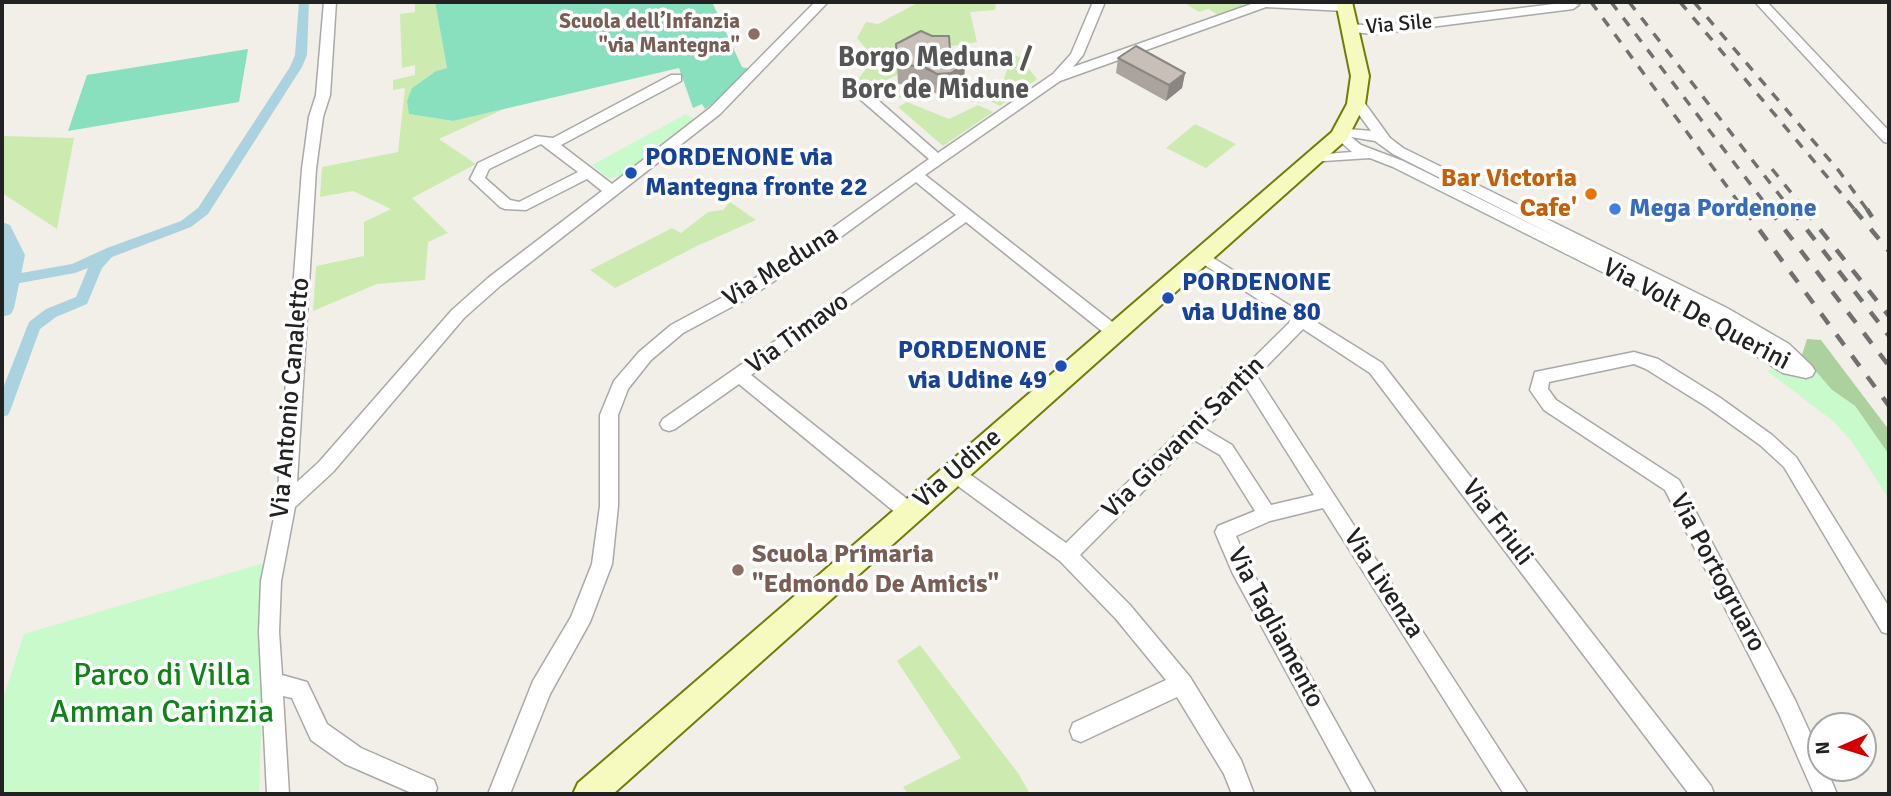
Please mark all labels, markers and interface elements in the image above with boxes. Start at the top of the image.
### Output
place label: Scuola dell’Infanzia "via Mantegna" [559,9,740,59]
street label: Via Sile [1365,10,1433,40]
marker: Scuola dell’Infanzia "via Mantegna" [746,26,762,42]
district label: Borgo Meduna / Borc de Midune [838,42,1032,108]
place label: PORDENONE via Mantegna fronte 22 [645,142,868,204]
place label: Bar Victoria Cafe' [1441,163,1577,224]
marker: PORDENONE via Mantegna fronte 22 [623,165,639,181]
marker: Bar Victoria Cafe' [1583,186,1599,202]
place label: Mega Pordenone [1629,193,1817,225]
marker: Mega Pordenone [1607,201,1623,217]
street label: Via Meduna [717,219,845,315]
street label: Via Volt De Querini [1597,252,1795,378]
place label: PORDENONE via Udine 80 [1182,267,1331,328]
street label: Via Antonio Canaletto [265,276,317,520]
street label: Via Timavo [741,286,855,382]
marker: PORDENONE via Udine 80 [1160,290,1176,306]
place label: PORDENONE via Udine 49 [898,335,1047,396]
street label: Via Giovanni Santin [1096,350,1272,526]
marker: PORDENONE via Udine 49 [1053,358,1069,374]
street label: Via Udine [908,422,1008,516]
street label: Via Friuli [1455,474,1539,572]
street label: Via Portogruaro [1662,489,1772,657]
street label: Via Livenza [1336,523,1430,645]
place label: Scuola Primaria "Edmondo De Amicis" [752,539,999,600]
street label: Via Tagliamento [1220,543,1330,713]
marker: Scuola Primaria "Edmondo De Amicis" [730,562,746,578]
park label: Parco di Villa Amman Carinzia [50,658,274,733]
north arrow [1807,712,1877,782]
text: N [1811,741,1835,755]

